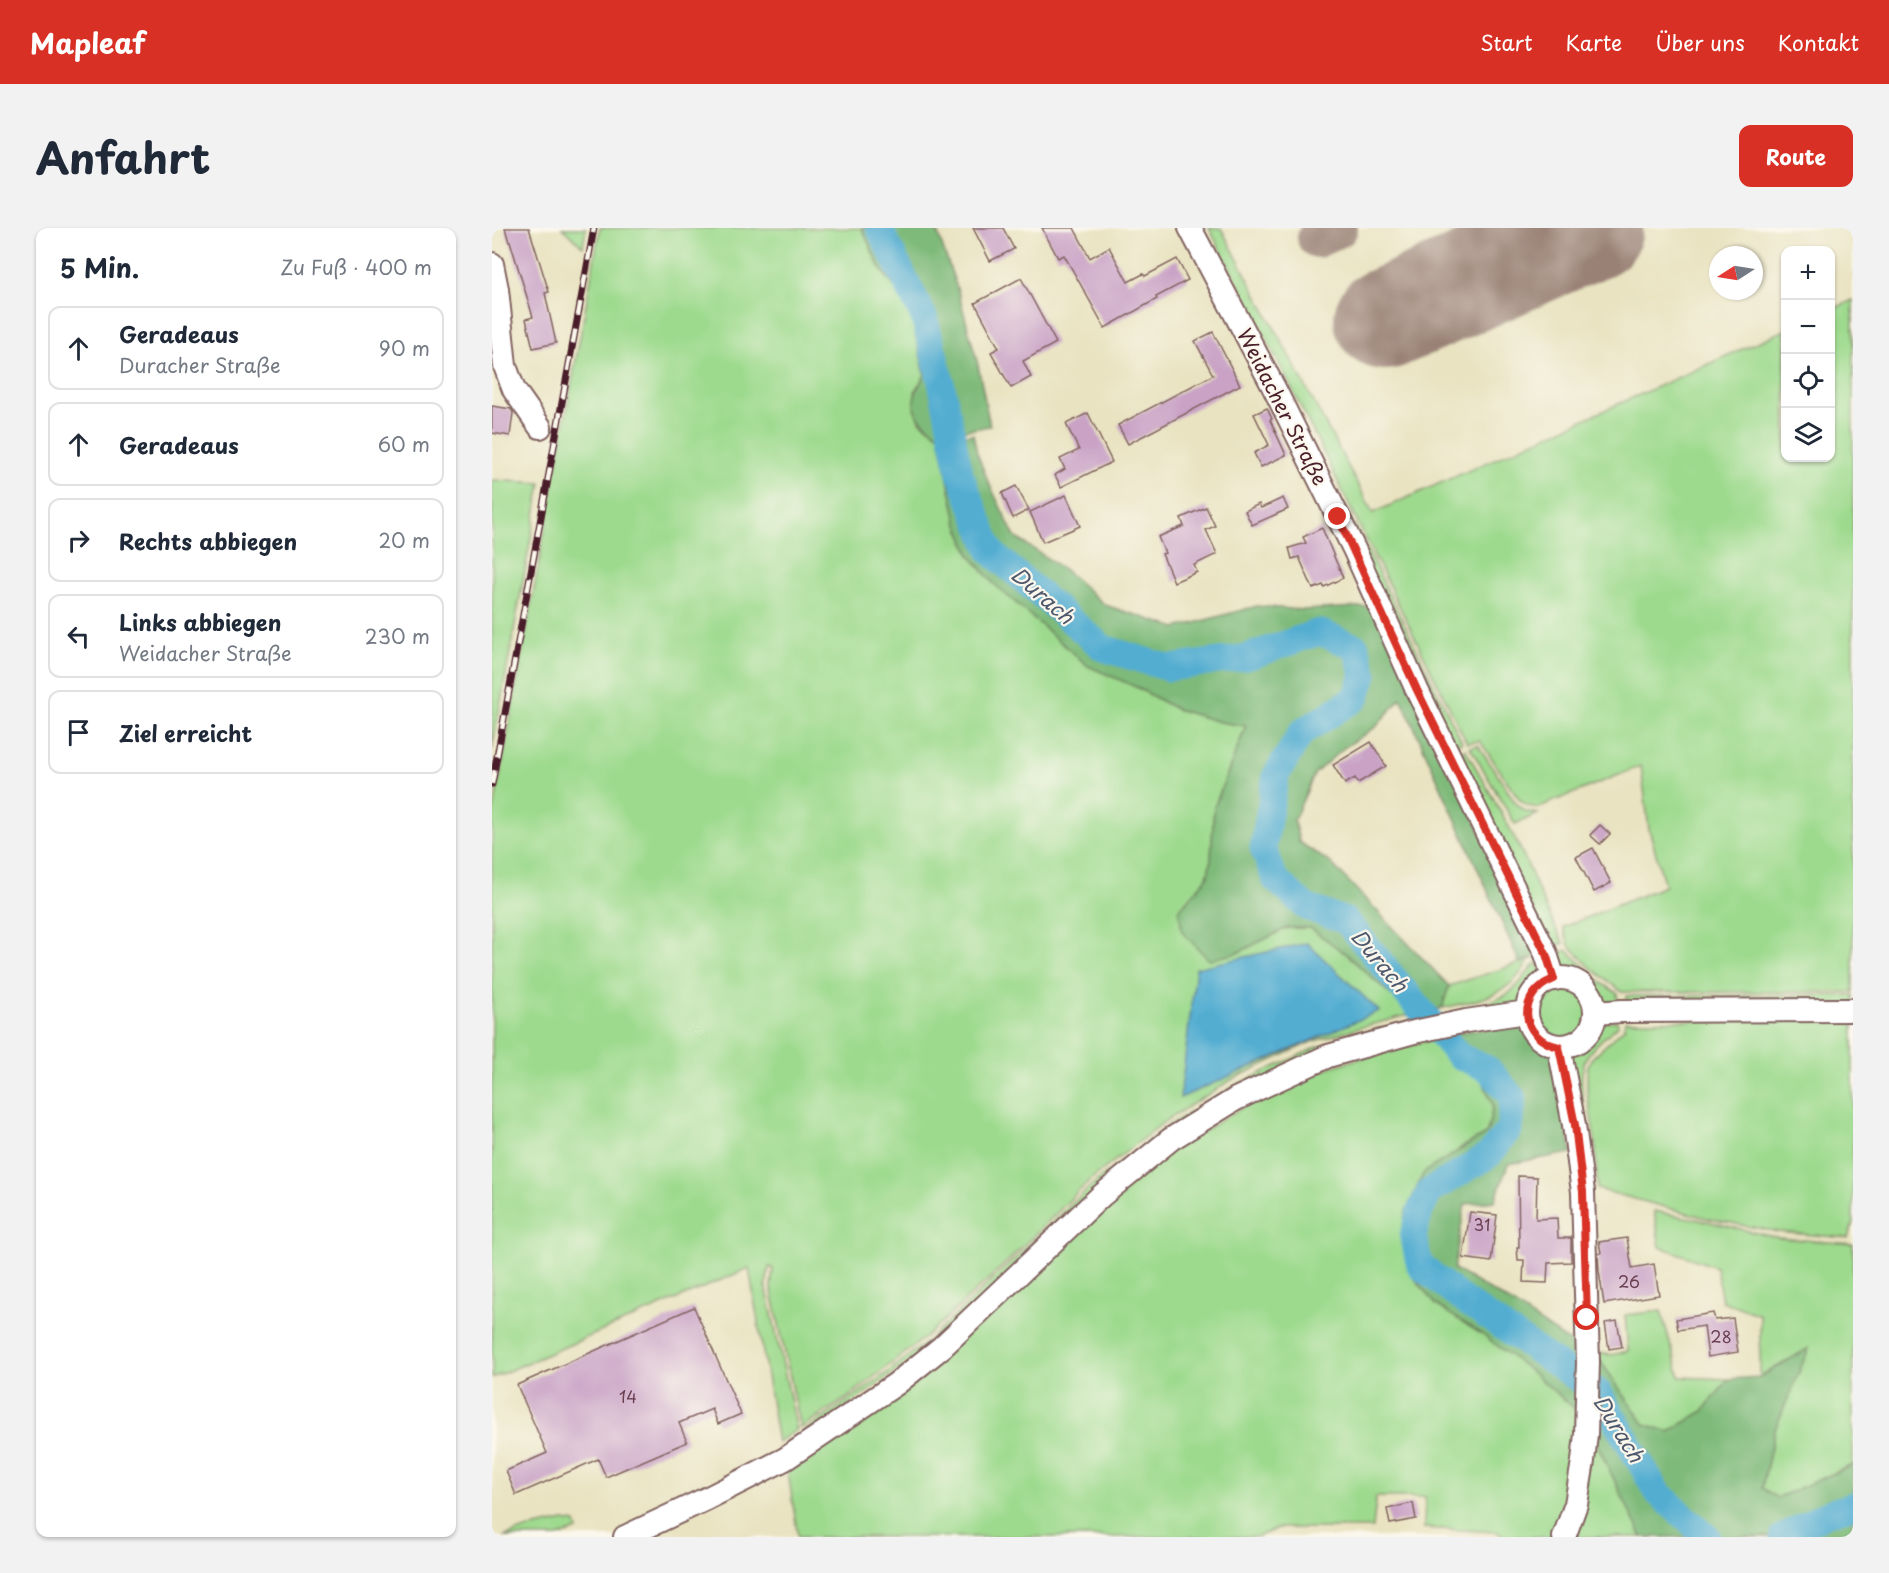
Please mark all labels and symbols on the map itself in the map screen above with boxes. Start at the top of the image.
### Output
north arrow [1709,246,1763,300]
street label: Weidacher Straße [1230,323,1335,490]
route end [1324,503,1350,529]
water label: Durach [1005,558,1082,631]
water label: Durach [1344,921,1417,999]
house number: 31 [1474,1212,1490,1236]
house number: 26 [1618,1269,1640,1293]
route start [1573,1304,1599,1330]
house number: 28 [1710,1324,1732,1348]
house number: 14 [619,1384,637,1408]
water label: Durach [1586,1388,1653,1469]

